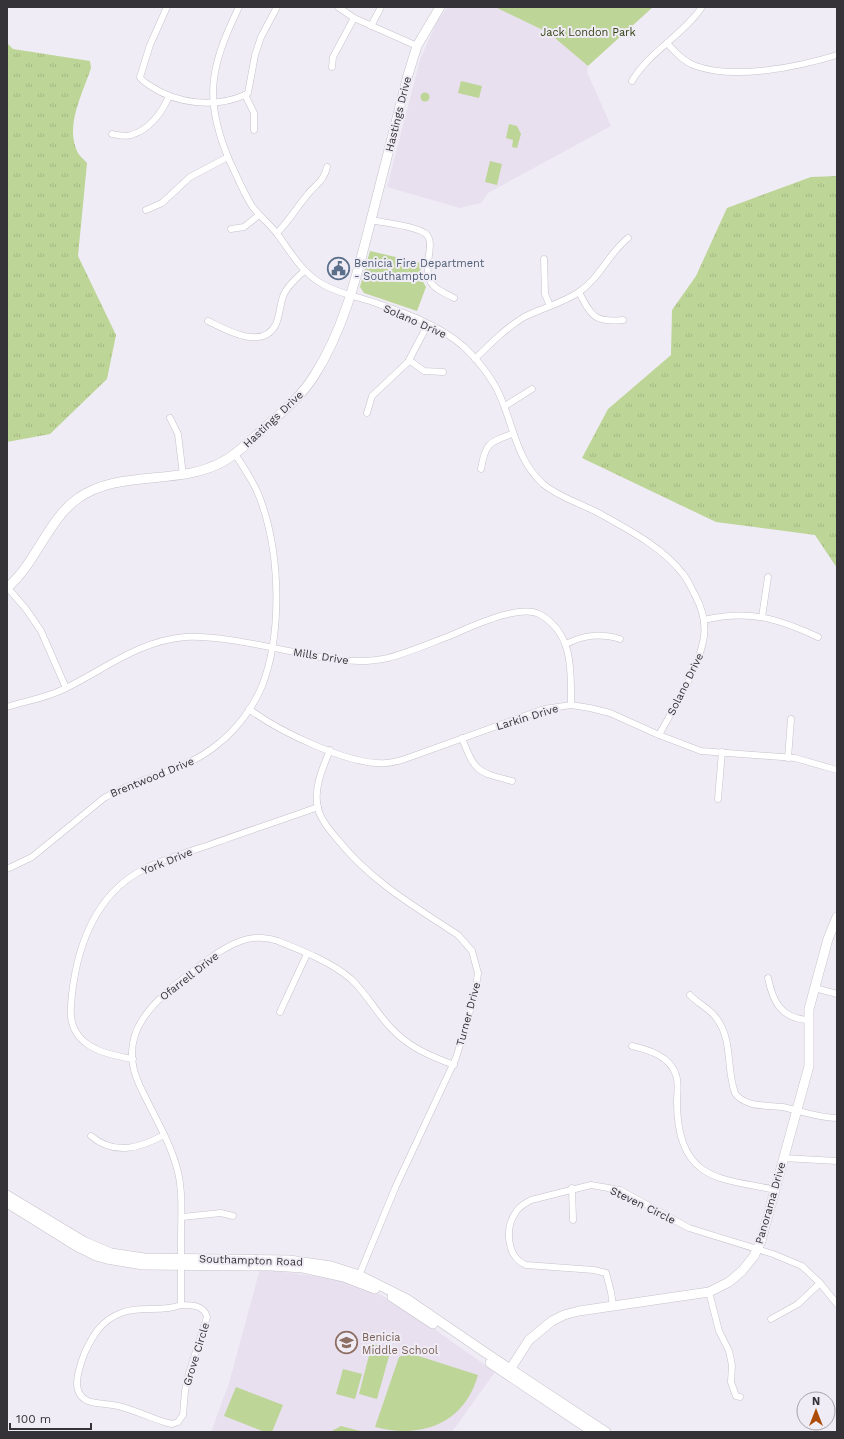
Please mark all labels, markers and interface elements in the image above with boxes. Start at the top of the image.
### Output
park label: Jack London Park [540,26,636,39]
street label: Hastings Drive [383,75,414,153]
public building icon: Benicia Fire Department - Southampton [326,256,352,282]
place label: Benicia Fire Department - Southampton [354,257,485,283]
street label: Solano Drive [381,302,448,341]
street label: Hastings Drive [241,388,306,450]
street label: Mills Drive [292,646,350,667]
street label: Solano Drive [665,651,706,718]
street label: Larkin Drive [494,702,560,733]
street label: Brentwood Drive [108,755,196,800]
street label: York Drive [140,845,195,878]
street label: Ofarrell Drive [157,949,221,1003]
street label: Turner Drive [454,981,483,1048]
street label: Panorama Drive [753,1161,788,1246]
street label: Steven Circle [608,1184,678,1227]
street label: Southampton Road [199,1252,303,1269]
street label: Grove Circle [181,1321,212,1387]
school or university icon: Benicia Middle School [334,1330,360,1356]
place label: Benicia Middle School [362,1331,439,1357]
north arrow [796,1391,836,1431]
text: N [812,1395,820,1408]
scale bar [10,1405,91,1431]
text: 100 m [16,1412,51,1426]

